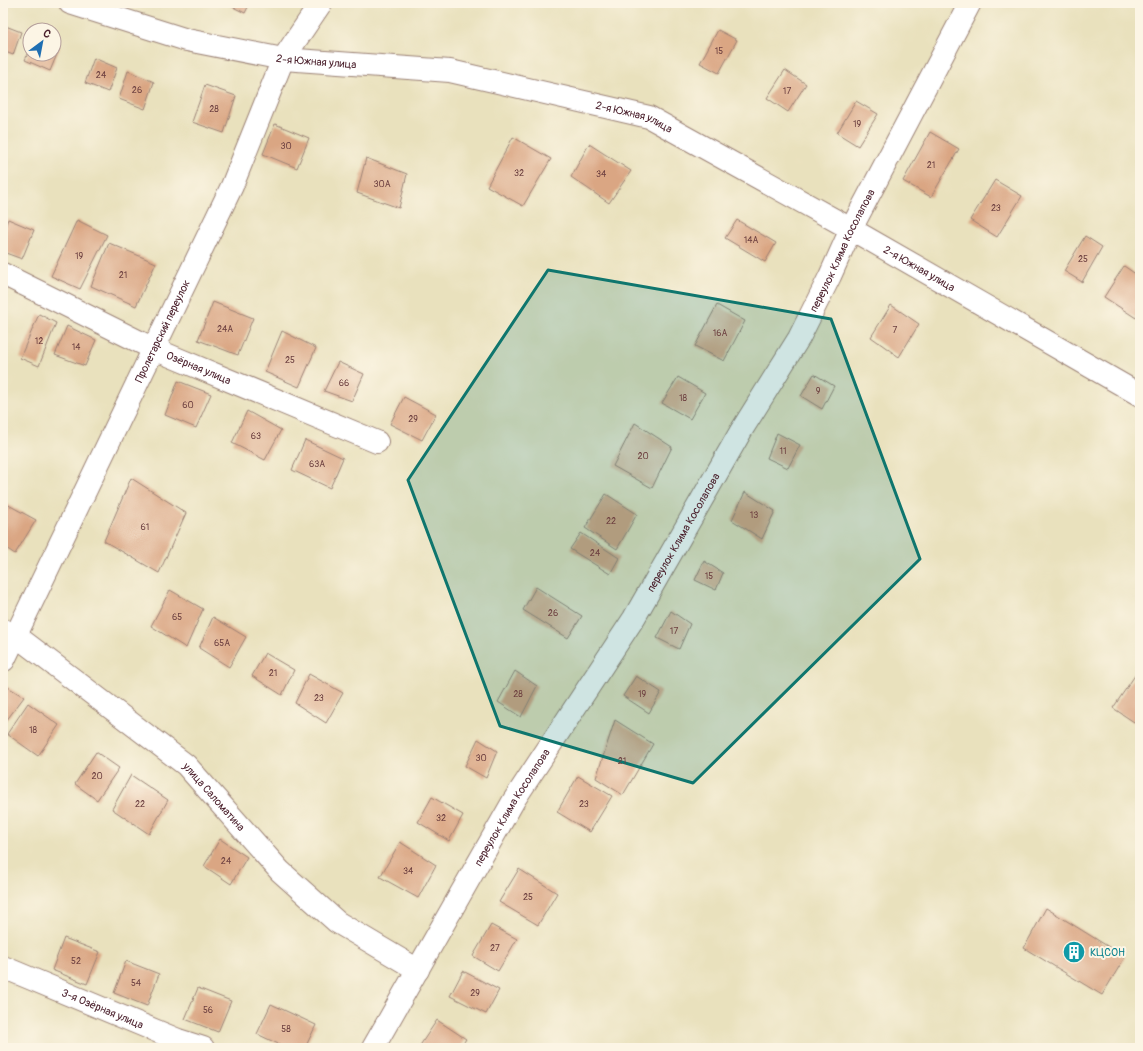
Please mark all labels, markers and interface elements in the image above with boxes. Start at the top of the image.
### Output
north arrow [22,22,62,62]
text: С [41,27,54,41]
house number: 15 [715,46,723,57]
street label: 2-я Южная улица [275,51,357,71]
house number: 24 [96,70,107,81]
house number: 26 [132,85,142,96]
house number: 17 [783,86,791,97]
street label: 2-я Южная улица [594,98,675,135]
house number: 28 [209,104,219,115]
house number: 19 [853,119,861,130]
house number: 30 [280,141,292,152]
house number: 21 [927,160,935,171]
house number: 32 [514,168,524,179]
house number: 34 [596,169,607,180]
house number: 30А [373,179,391,190]
street label: переулок Клима Косолапова [807,187,877,314]
house number: 23 [991,203,1001,214]
house number: 14А [744,235,758,246]
street label: 2-я Южная улица [881,243,957,294]
house number: 19 [75,251,83,262]
house number: 25 [1078,254,1088,265]
house number: 21 [119,270,127,281]
street label: Пролетарский переулок [132,277,193,385]
house number: 24А [217,324,233,335]
house number: 7 [893,325,898,336]
house number: 16А [713,328,727,339]
house number: 12 [35,336,43,347]
house number: 14 [72,342,81,353]
street label: Озёрная улица [164,348,233,387]
house number: 25 [285,355,295,366]
house number: 66 [339,378,349,389]
house number: 9 [816,386,821,397]
house number: 18 [679,393,687,404]
house number: 60 [182,400,194,411]
house number: 29 [408,414,418,425]
house number: 63 [251,431,261,442]
house number: 11 [779,446,787,457]
house number: 20 [637,451,649,462]
house number: 63А [309,459,325,470]
street label: переулок Клима Косолапова [644,471,722,594]
house number: 13 [750,510,758,521]
house number: 22 [606,516,616,527]
house number: 61 [141,522,149,533]
house number: 24 [590,548,601,559]
house number: 15 [705,571,713,582]
house number: 26 [548,608,558,619]
house number: 65 [172,612,182,623]
house number: 17 [670,626,678,637]
house number: 65А [214,638,230,649]
house number: 21 [269,668,277,679]
house number: 28 [513,689,523,700]
house number: 19 [638,689,646,700]
house number: 23 [314,693,324,704]
house number: 18 [29,725,37,736]
street label: переулок Клима Косолапова [471,746,553,868]
house number: 30 [475,753,487,764]
house number: 21 [618,756,626,767]
street label: улица Саломатина [180,759,248,833]
house number: 20 [91,771,103,782]
house number: 22 [135,799,145,810]
house number: 23 [579,799,589,810]
house number: 32 [436,813,446,824]
house number: 24 [221,856,232,867]
house number: 34 [403,866,414,877]
house number: 25 [523,892,533,903]
building icon: КЦСОН [1061,939,1087,965]
house number: 27 [490,943,500,954]
place label: КЦСОН [1090,946,1125,959]
house number: 52 [71,956,81,967]
house number: 54 [131,978,142,989]
street label: 3-я Озёрная улица [60,986,146,1031]
house number: 29 [470,988,480,999]
house number: 56 [203,1005,213,1016]
house number: 58 [281,1024,291,1035]

